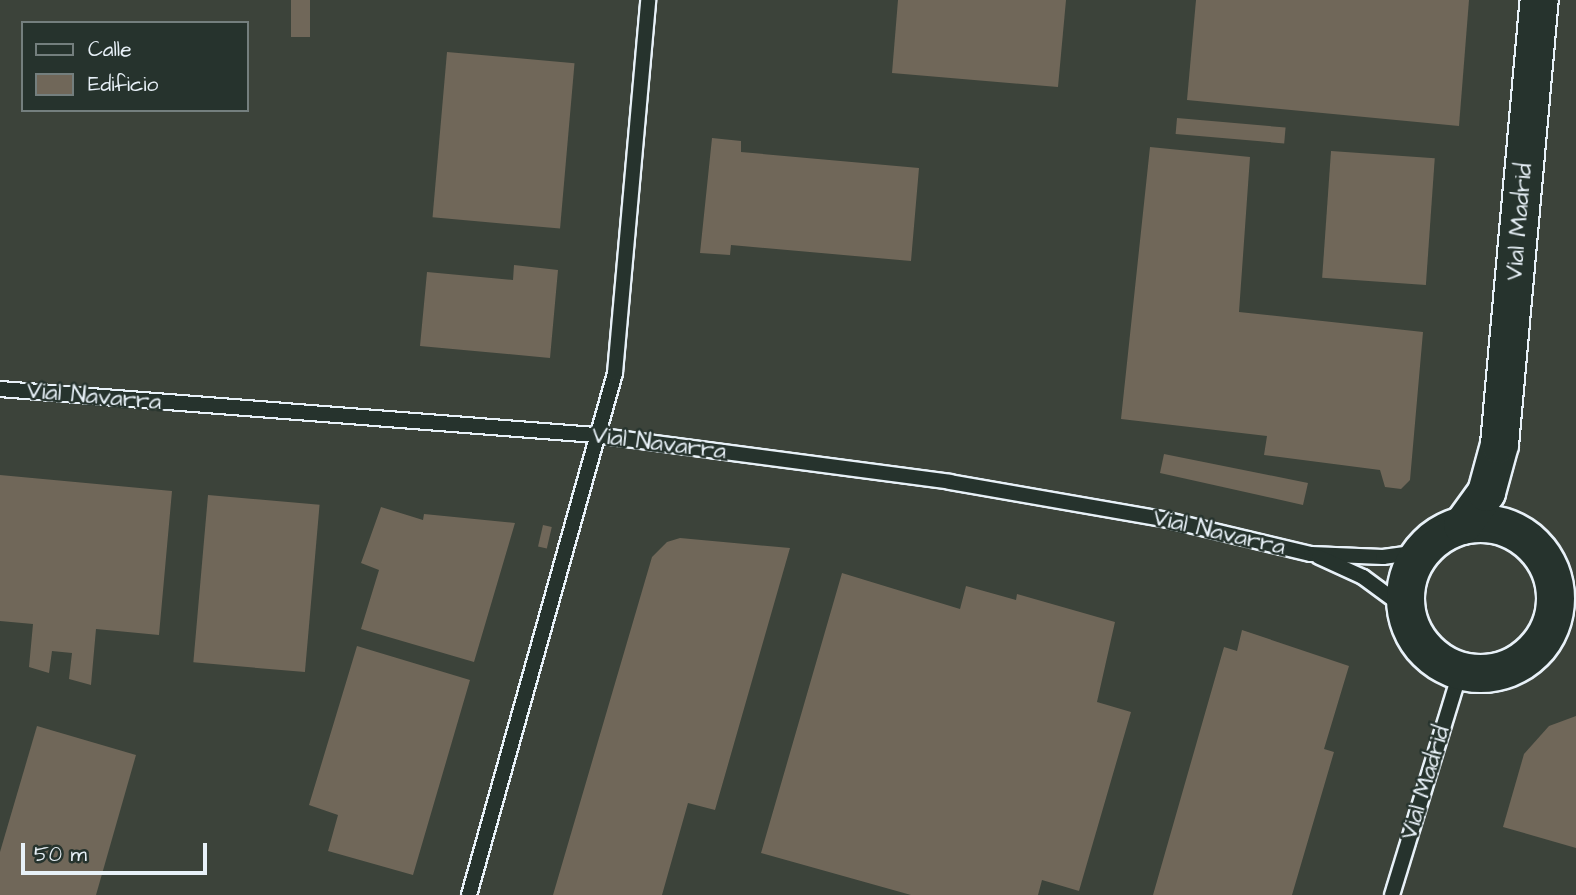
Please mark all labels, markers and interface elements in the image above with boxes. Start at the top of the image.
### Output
legend [21,21,248,112]
text: Calle [88,35,132,64]
text: Edificio [88,70,158,99]
street label: Vial Madrid [1501,162,1539,282]
street label: Vial Navarra [26,377,162,417]
street label: Vial Navarra [590,421,728,467]
street label: Vial Navarra [1150,504,1288,562]
street label: Vial Madrid [1395,722,1457,844]
scale bar [24,828,210,872]
text: 50 m [34,840,87,869]

